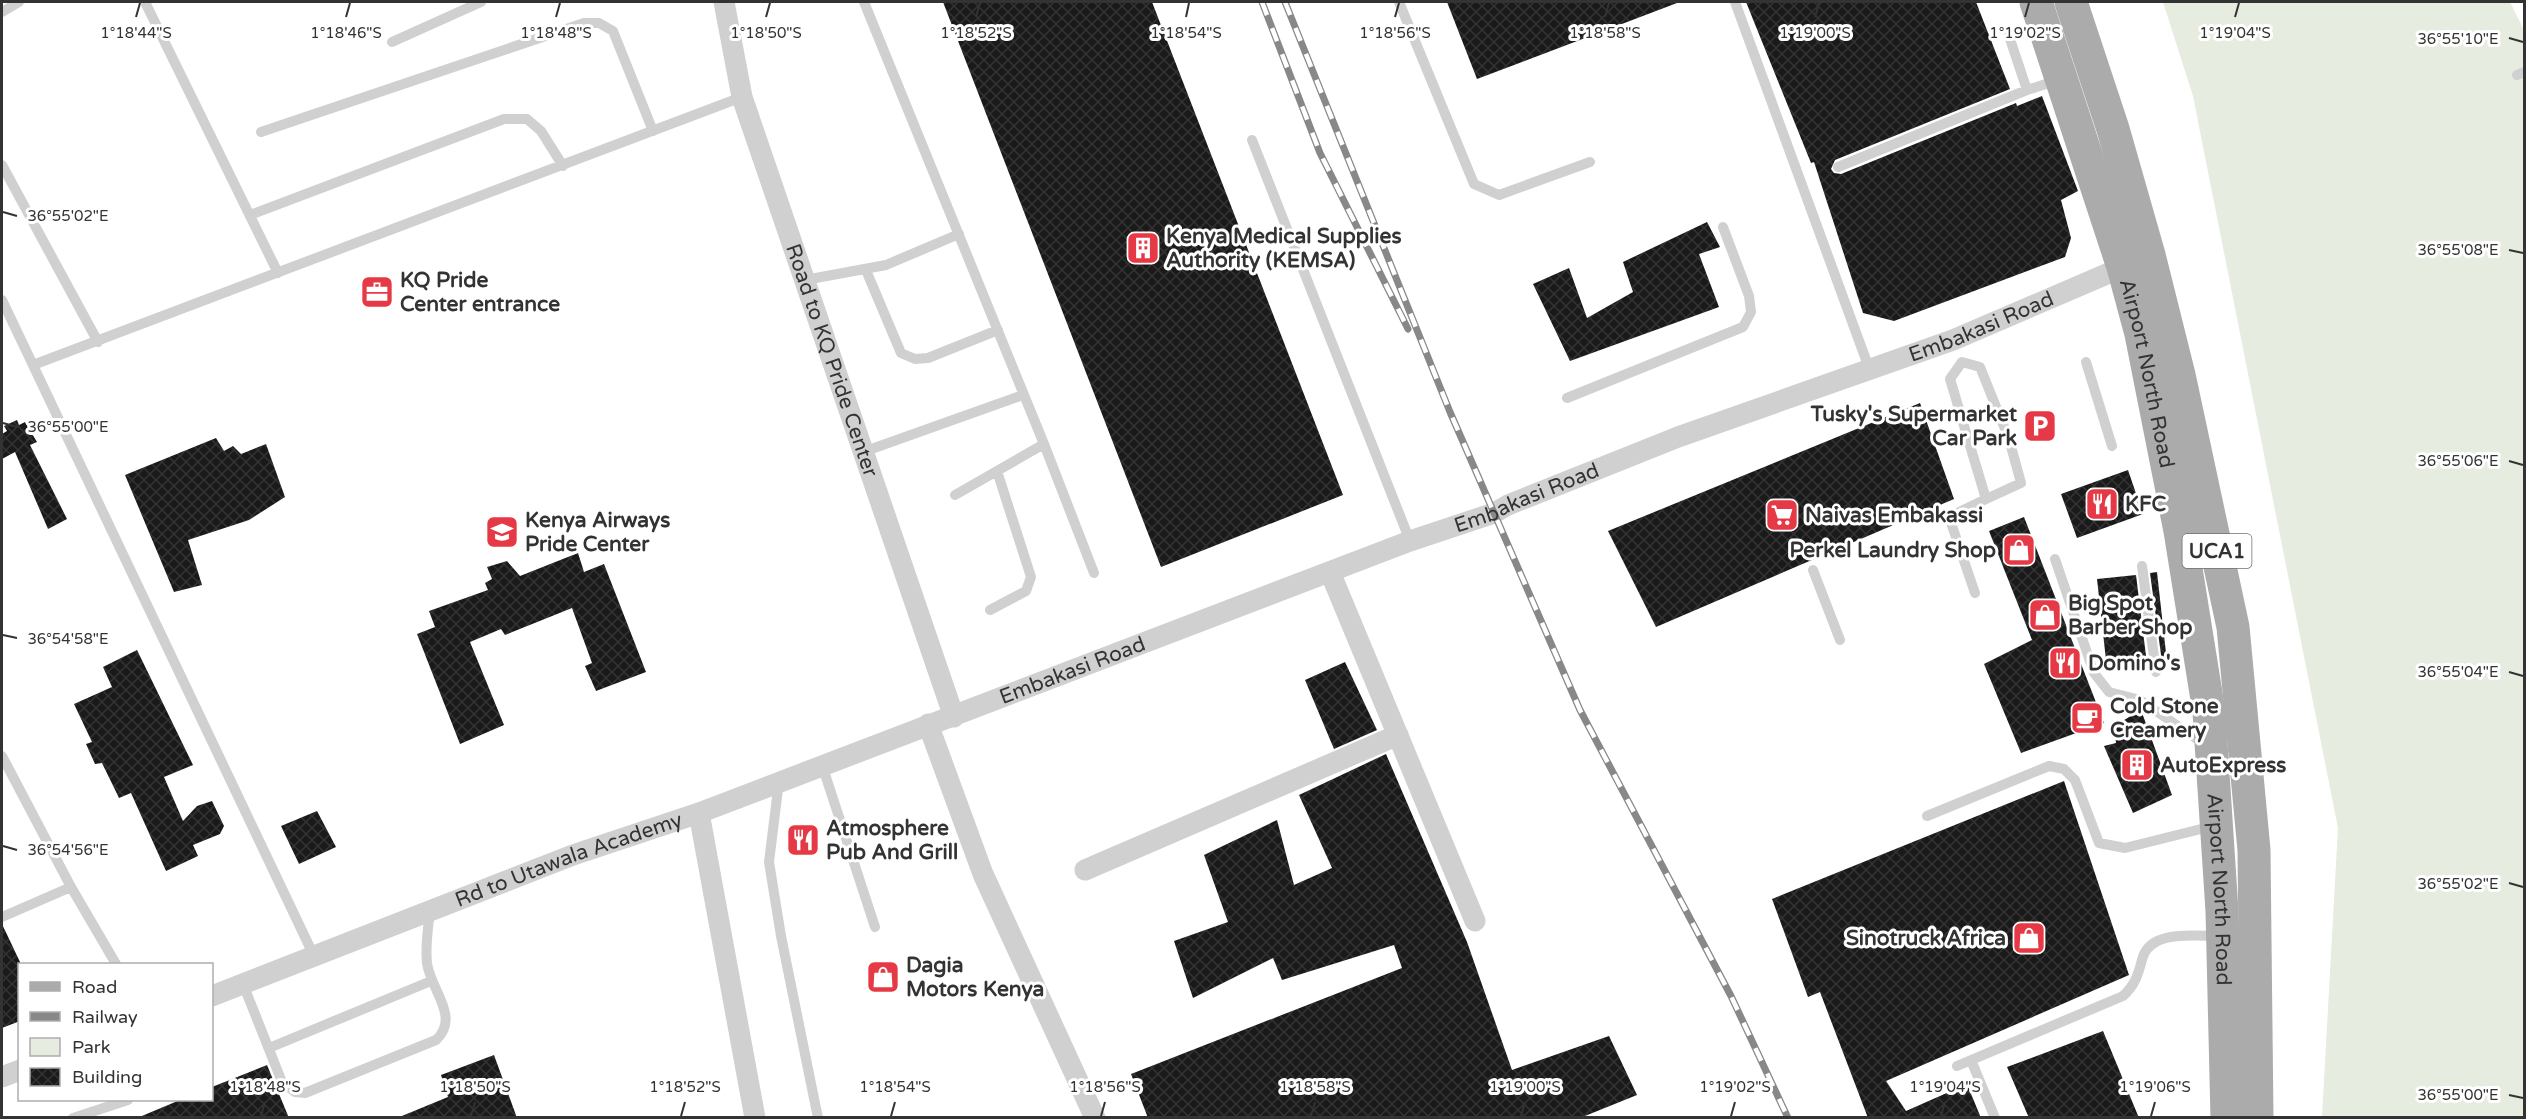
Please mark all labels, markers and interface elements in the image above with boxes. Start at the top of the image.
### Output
text: 1°18'44"S [100,24,172,42]
text: 1°18'46"S [310,24,382,42]
text: 1°18'48"S [520,24,592,42]
text: 1°18'50"S [730,24,802,42]
text: 1°18'52"S [940,24,1012,42]
text: 1°18'54"S [1150,24,1222,42]
text: 1°18'56"S [1359,24,1431,42]
text: 1°18'58"S [1569,24,1641,42]
text: 1°19'00"S [1779,24,1851,42]
text: 1°19'02"S [1989,24,2061,42]
text: 1°19'04"S [2199,24,2271,42]
text: 36°55'10"E [2417,30,2499,48]
text: 36°55'02"E [27,207,109,225]
place label: Kenya Medical Supplies Authority (KEMSA) [1166,224,1401,273]
building icon: Kenya Medical Supplies Authority (KEMSA) [1125,230,1161,266]
street label: Road to KQ Pride Center [780,241,883,480]
text: 36°55'08"E [2417,241,2499,259]
place label: KQ Pride Center entrance [400,268,560,317]
office icon: KQ Pride Center entrance [359,274,395,310]
street label: Airport North Road [2114,276,2179,470]
street label: Embakasi Road [1905,286,2058,368]
place label: Tusky's Supermarket Car Park [1810,402,2018,451]
parking icon: Tusky's Supermarket Car Park [2022,408,2058,444]
text: 36°55'00"E [27,418,109,436]
text: 36°55'06"E [2417,452,2499,470]
street label: Embakasi Road [1451,458,1603,538]
restaurant icon: KFC [2084,486,2120,522]
place label: KFC [2125,492,2166,517]
supermarket icon: Naivas Embakassi [1764,497,1800,533]
place label: Naivas Embakassi [1805,503,1983,528]
place label: Kenya Airways Pride Center [525,508,670,557]
school or university icon: Kenya Airways Pride Center [484,514,520,550]
shop icon: Perkel Laundry Shop [2001,532,2037,568]
road number: UCA1 [2182,534,2252,568]
place label: Perkel Laundry Shop [1789,538,1996,563]
place label: Big Spot Barber Shop [2068,591,2193,640]
shop icon: Big Spot Barber Shop [2027,597,2063,633]
text: 36°54'58"E [27,630,109,648]
street label: Embakasi Road [996,631,1149,710]
restaurant icon: Domino's [2047,645,2083,681]
place label: Domino's [2088,651,2181,676]
text: 36°55'04"E [2417,663,2499,681]
place label: Cold Stone Creamery [2110,694,2219,743]
cafe icon: Cold Stone Creamery [2069,700,2105,736]
building icon: AutoExpress [2119,747,2155,783]
place label: AutoExpress [2160,753,2286,778]
street label: Airport North Road [2201,792,2236,986]
street label: Rd to Utawala Academy [452,807,686,913]
place label: Atmosphere Pub And Grill [826,816,958,865]
restaurant icon: Atmosphere Pub And Grill [785,822,821,858]
text: 36°54'56"E [27,841,109,859]
text: 36°55'02"E [2417,875,2499,893]
shop icon: Sinotruck Africa [2011,920,2047,956]
place label: Sinotruck Africa [1846,926,2006,951]
place label: Dagia Motors Kenya [906,953,1044,1002]
shop icon: Dagia Motors Kenya [865,959,901,995]
legend [18,963,213,1101]
text: Road [72,976,117,998]
text: Railway [72,1006,138,1028]
text: Park [72,1036,111,1058]
text: Building [72,1066,142,1088]
text: 1°18'48"S [229,1078,301,1096]
text: 1°18'50"S [439,1078,511,1096]
text: 1°18'52"S [649,1078,721,1096]
text: 1°18'54"S [859,1078,931,1096]
text: 1°18'56"S [1069,1078,1141,1096]
text: 1°18'58"S [1279,1078,1351,1096]
text: 1°19'00"S [1489,1078,1561,1096]
text: 1°19'02"S [1699,1078,1771,1096]
text: 1°19'04"S [1909,1078,1981,1096]
text: 1°19'06"S [2119,1078,2191,1096]
text: 36°55'00"E [2417,1086,2499,1104]

